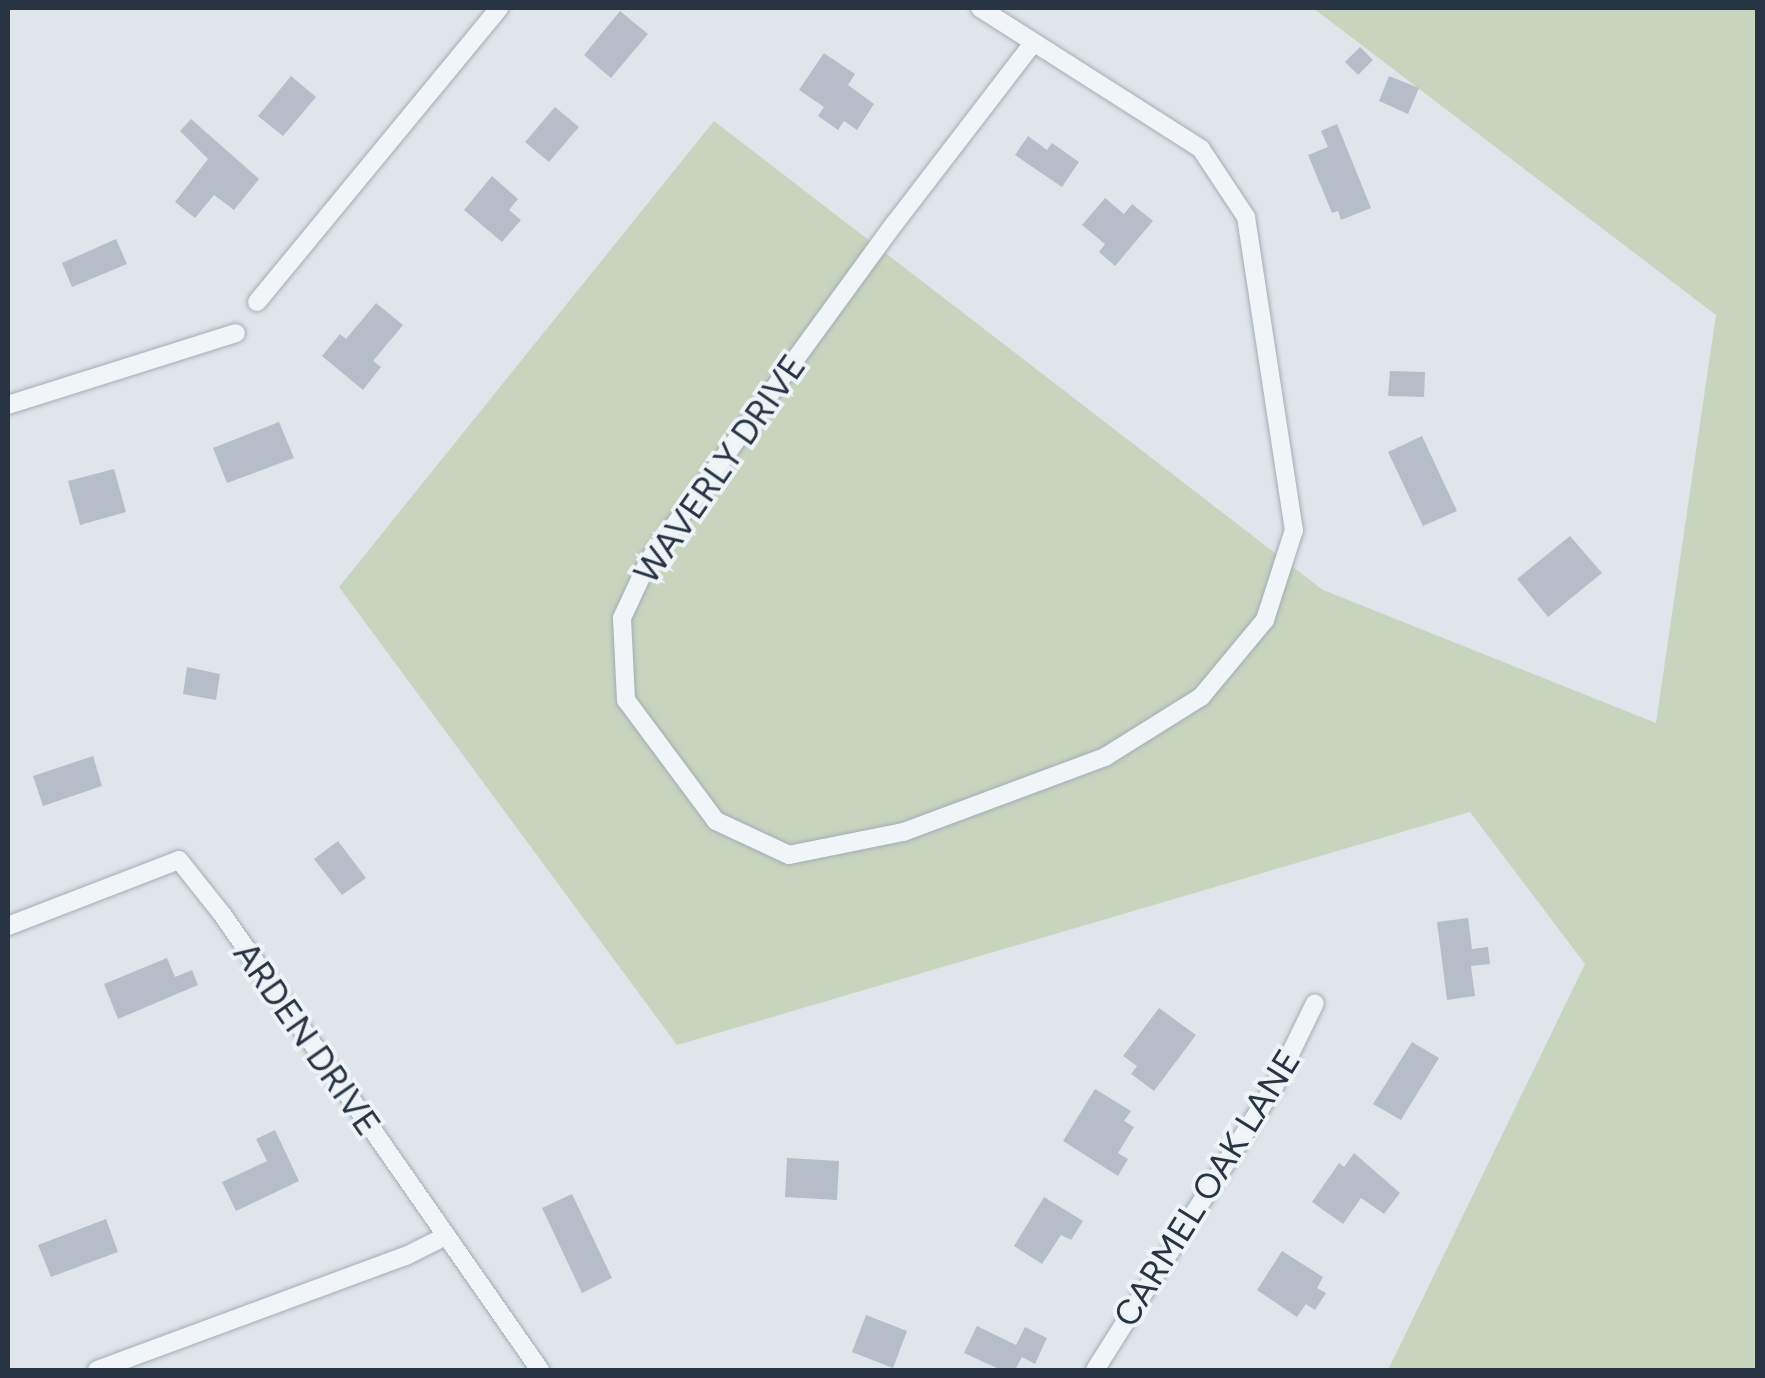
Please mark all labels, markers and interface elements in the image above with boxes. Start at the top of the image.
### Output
street label: WAVERLY DRIVE [626,347,814,591]
street label: ARDEN DRIVE [225,934,389,1144]
street label: CARMEL OAK LANE [1105,1042,1309,1334]

